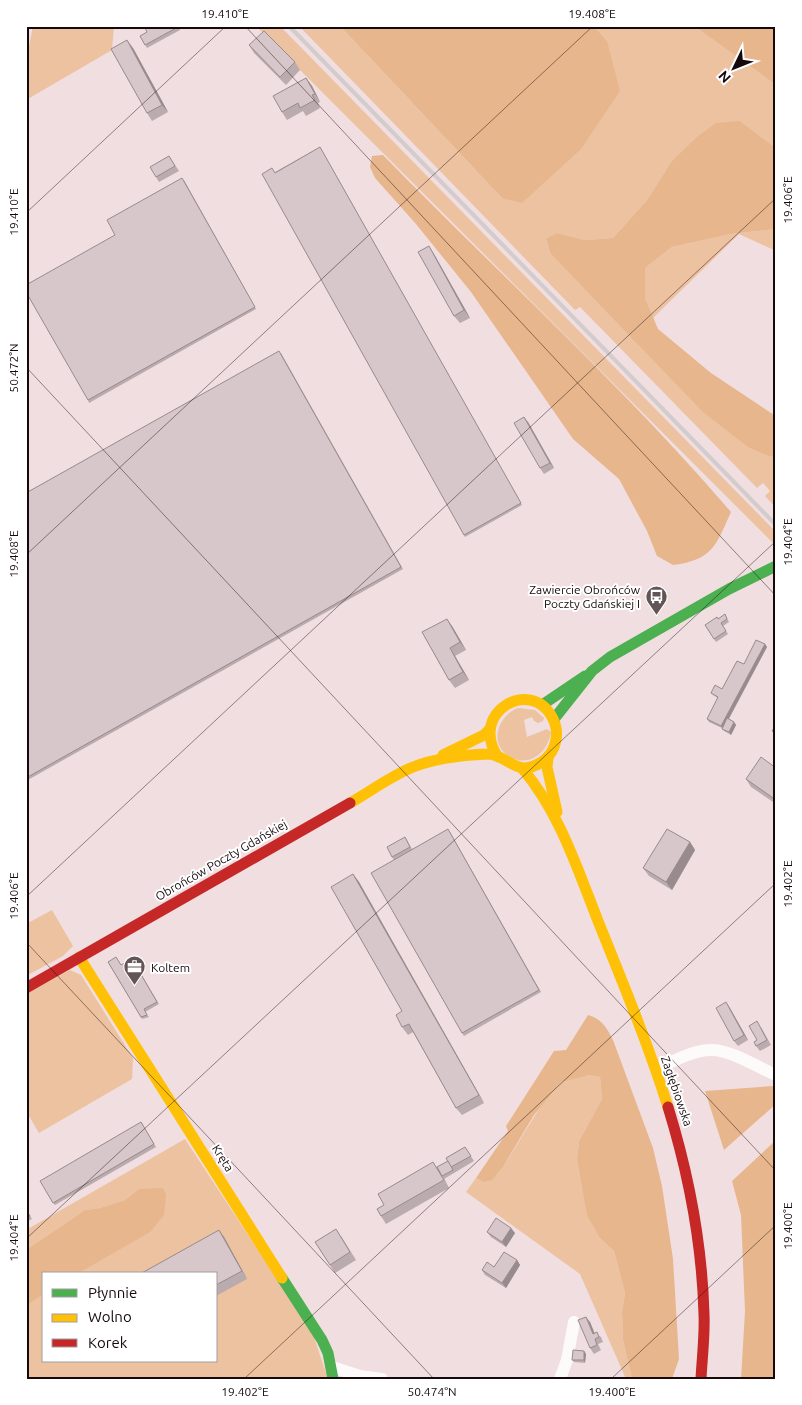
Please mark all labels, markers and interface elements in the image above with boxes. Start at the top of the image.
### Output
text: 19.410°E [201,7,249,20]
text: 19.408°E [568,7,616,20]
north arrow [710,42,760,92]
text: N [715,68,734,86]
text: 19.406°E [781,176,794,224]
text: 19.410°E [7,188,20,236]
text: 50.472°N [7,343,20,393]
text: 19.404°E [781,518,794,566]
text: 19.408°E [7,530,20,578]
place label: Zawiercie Obrońców Poczty Gdańskiej I [529,583,641,610]
bus stop icon: Zawiercie Obrońców Poczty Gdańskiej I [644,584,668,615]
street label: Obrońców Poczty Gdańskiej [153,817,289,903]
text: 19.402°E [781,860,794,908]
text: 19.406°E [7,872,20,920]
office icon: Koltem [123,955,147,986]
place label: Koltem [151,961,190,974]
street label: Zagłębiowska [659,1054,695,1128]
street label: Kręta [210,1142,236,1174]
text: 19.400°E [781,1202,794,1250]
text: 19.404°E [7,1214,20,1262]
legend [42,1272,218,1362]
text: Płynnie [88,1284,137,1301]
text: Wolno [88,1308,132,1325]
text: Korek [88,1334,128,1351]
text: 19.402°E [221,1385,269,1398]
text: 50.474°N [407,1385,457,1398]
text: 19.400°E [588,1385,636,1398]

